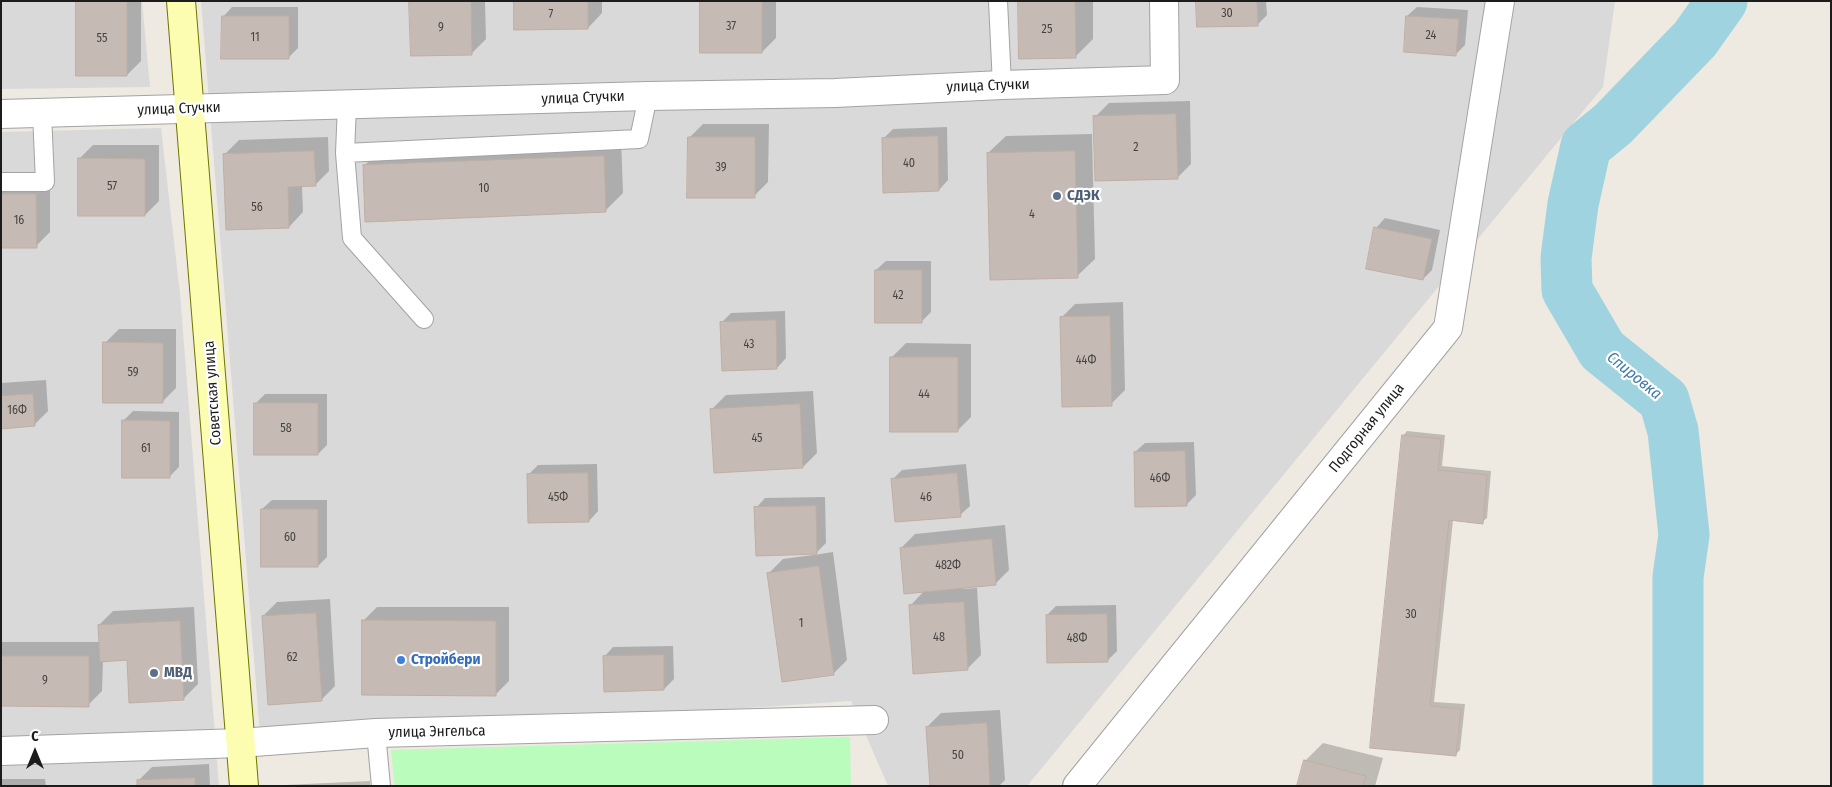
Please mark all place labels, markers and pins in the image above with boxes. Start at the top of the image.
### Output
place label: СДЭК [1067,187,1100,205]
marker: СДЭК [1051,190,1063,202]
place label: Стройбери [411,651,480,669]
marker: Стройбери [395,654,407,666]
place label: МВД [164,664,192,682]
marker: МВД [148,667,160,679]

